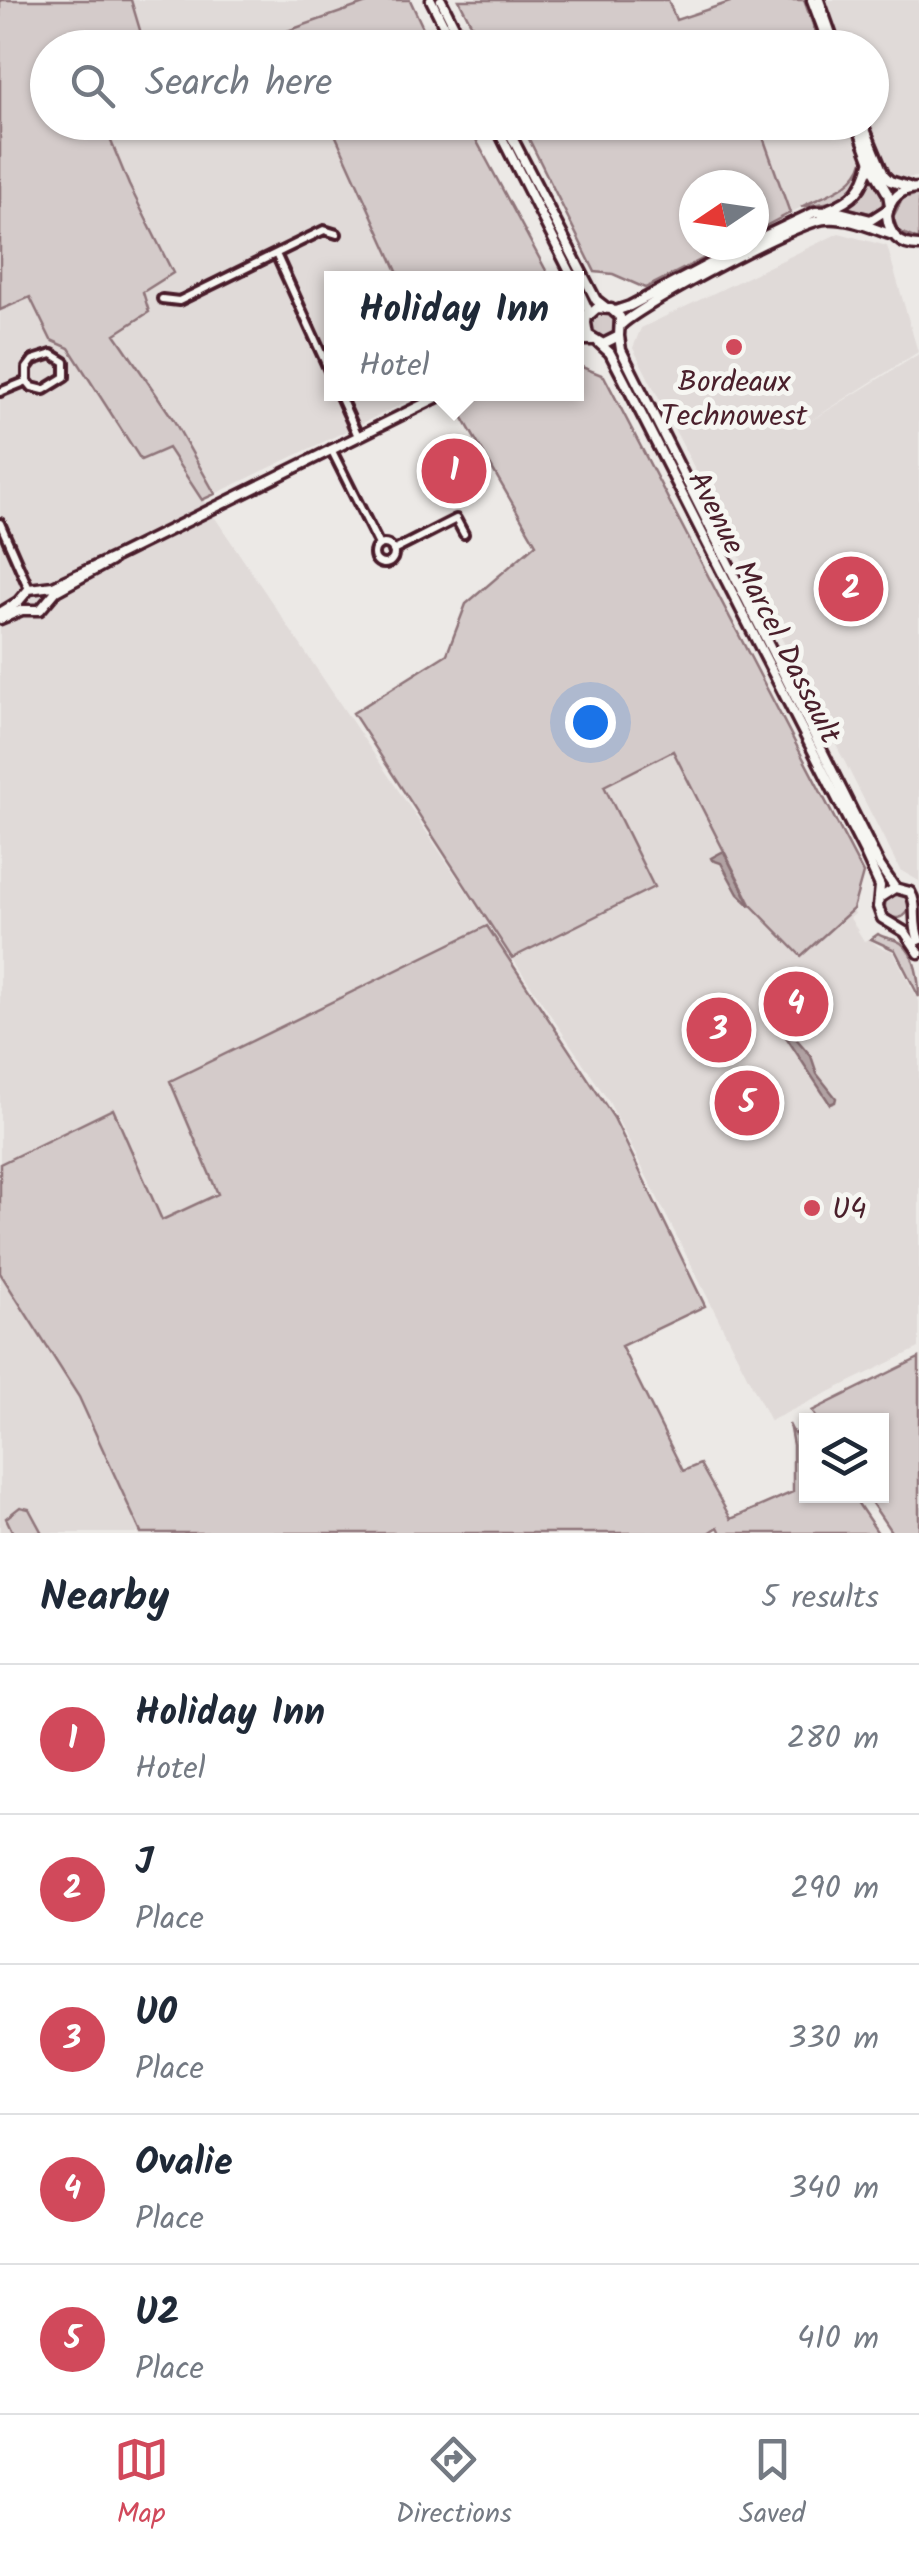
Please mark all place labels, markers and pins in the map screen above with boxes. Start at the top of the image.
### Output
marker: Bordeaux Technowest [723,336,745,358]
place label: Bordeaux Technowest [661,359,808,441]
pin: 1 [422,434,486,508]
pin: 2 [818,552,884,626]
pin: 4 [764,966,828,1042]
pin: 3 [686,992,752,1068]
pin: 5 [714,1066,780,1140]
place label: U4 [832,1186,866,1234]
marker: U4 [801,1197,823,1219]

